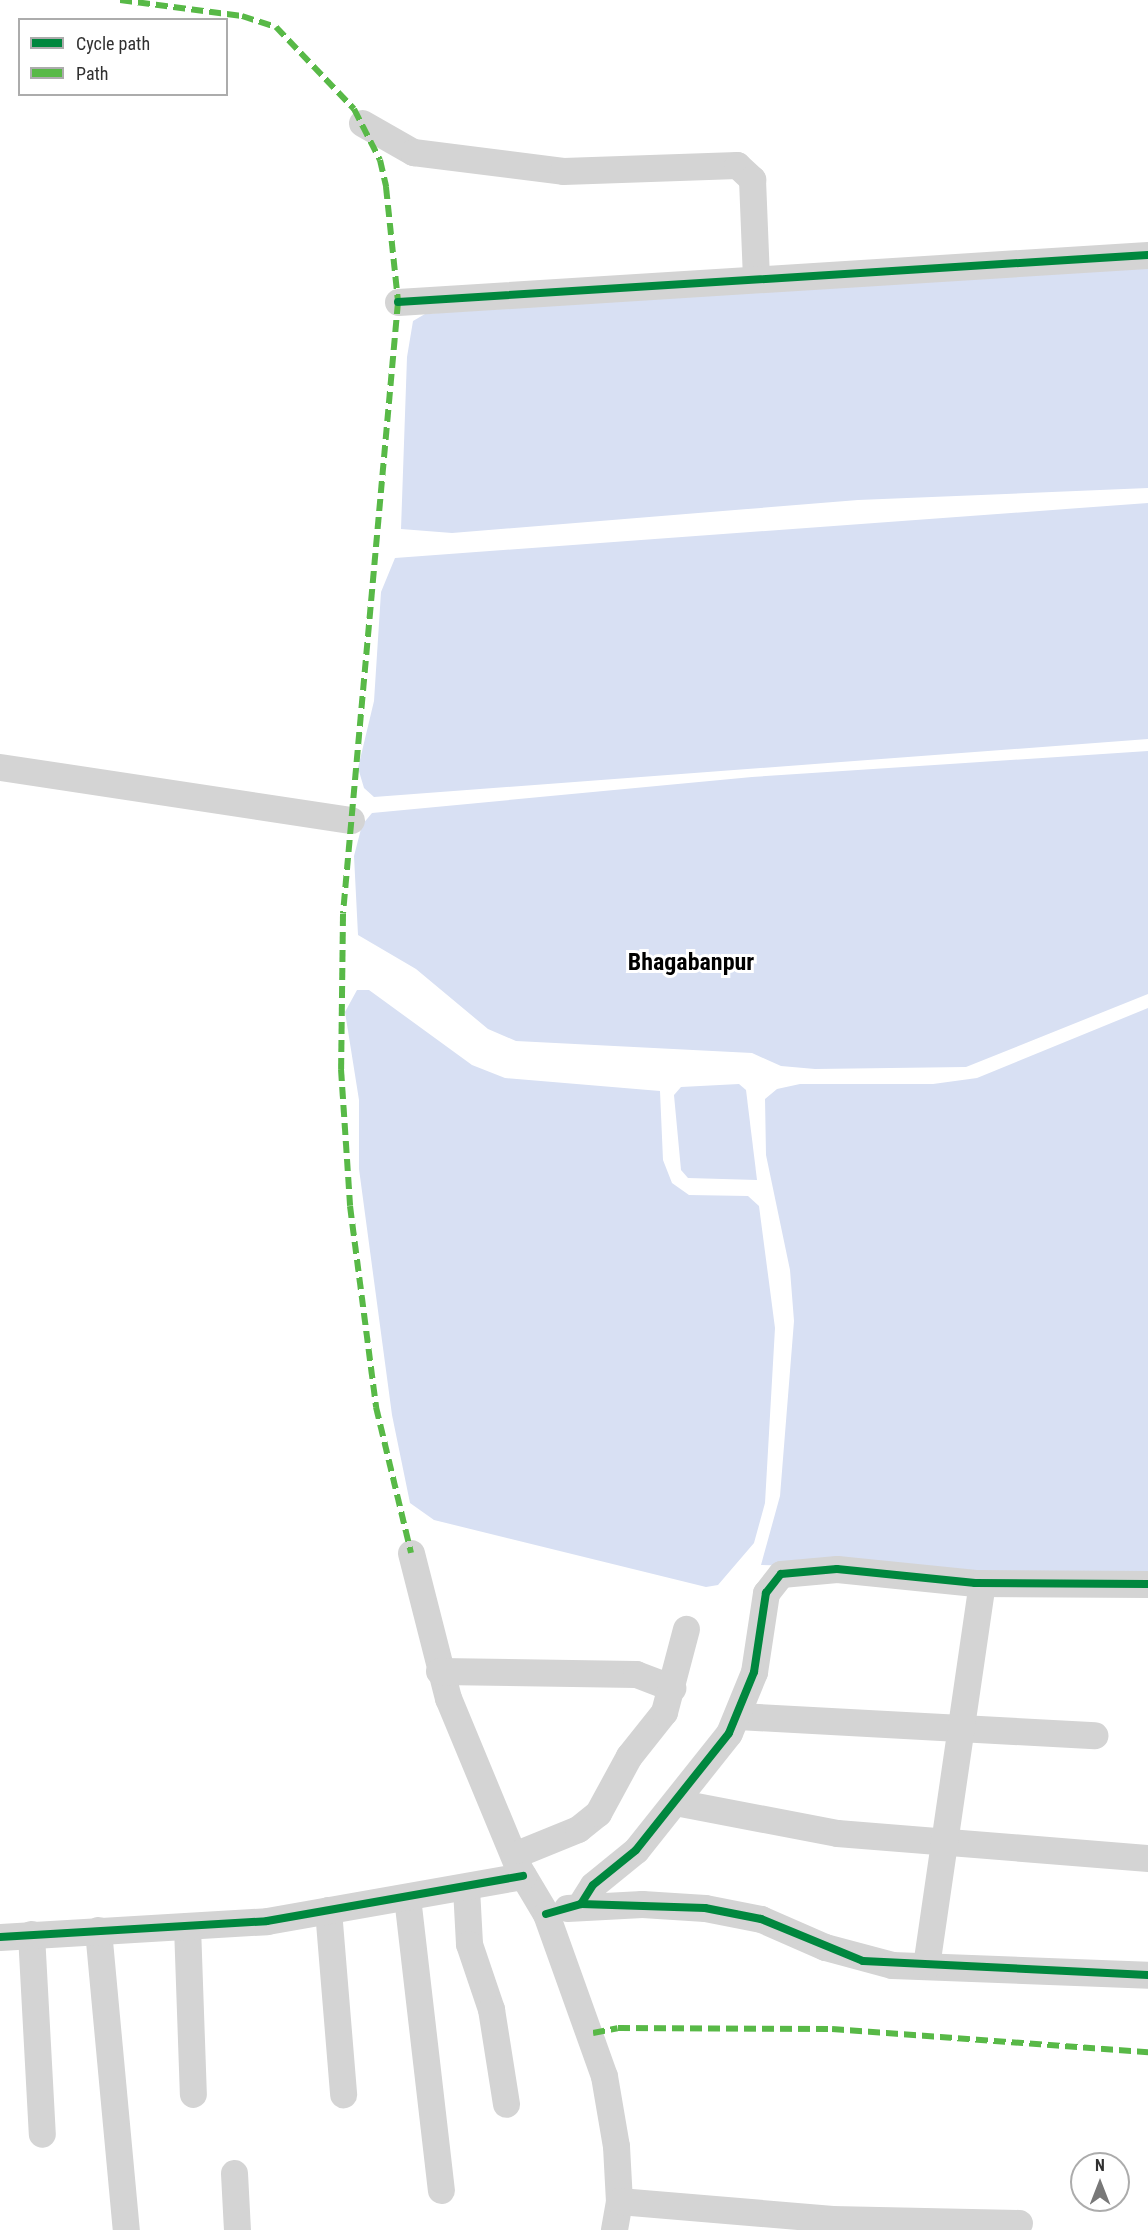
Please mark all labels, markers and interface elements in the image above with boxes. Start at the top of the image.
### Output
legend [18,18,228,96]
text: Cycle path [76,33,150,54]
text: Path [76,63,109,84]
district label: Bhagabanpur [628,949,754,977]
north arrow [1070,2152,1130,2212]
text: N [1095,2156,1105,2175]

